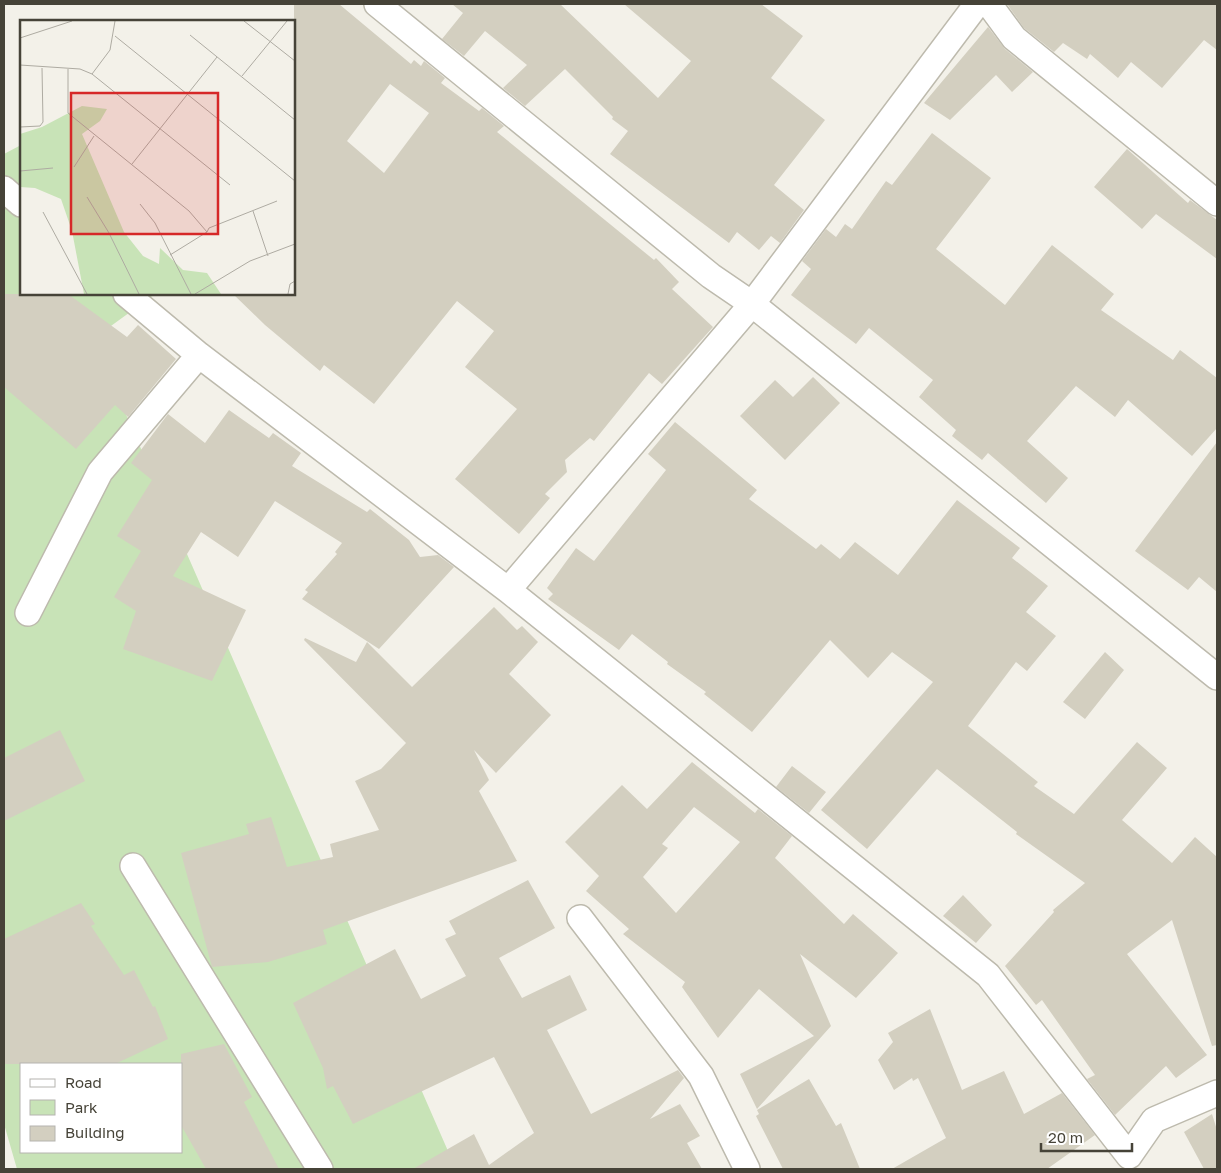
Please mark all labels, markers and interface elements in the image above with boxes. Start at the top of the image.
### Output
inset map [20,20,295,295]
legend [20,1063,182,1153]
text: Road [65,1073,102,1091]
text: Park [65,1098,98,1116]
scale bar [1041,1120,1132,1152]
text: Building [65,1123,125,1141]
text: 20 m [1048,1128,1083,1146]

